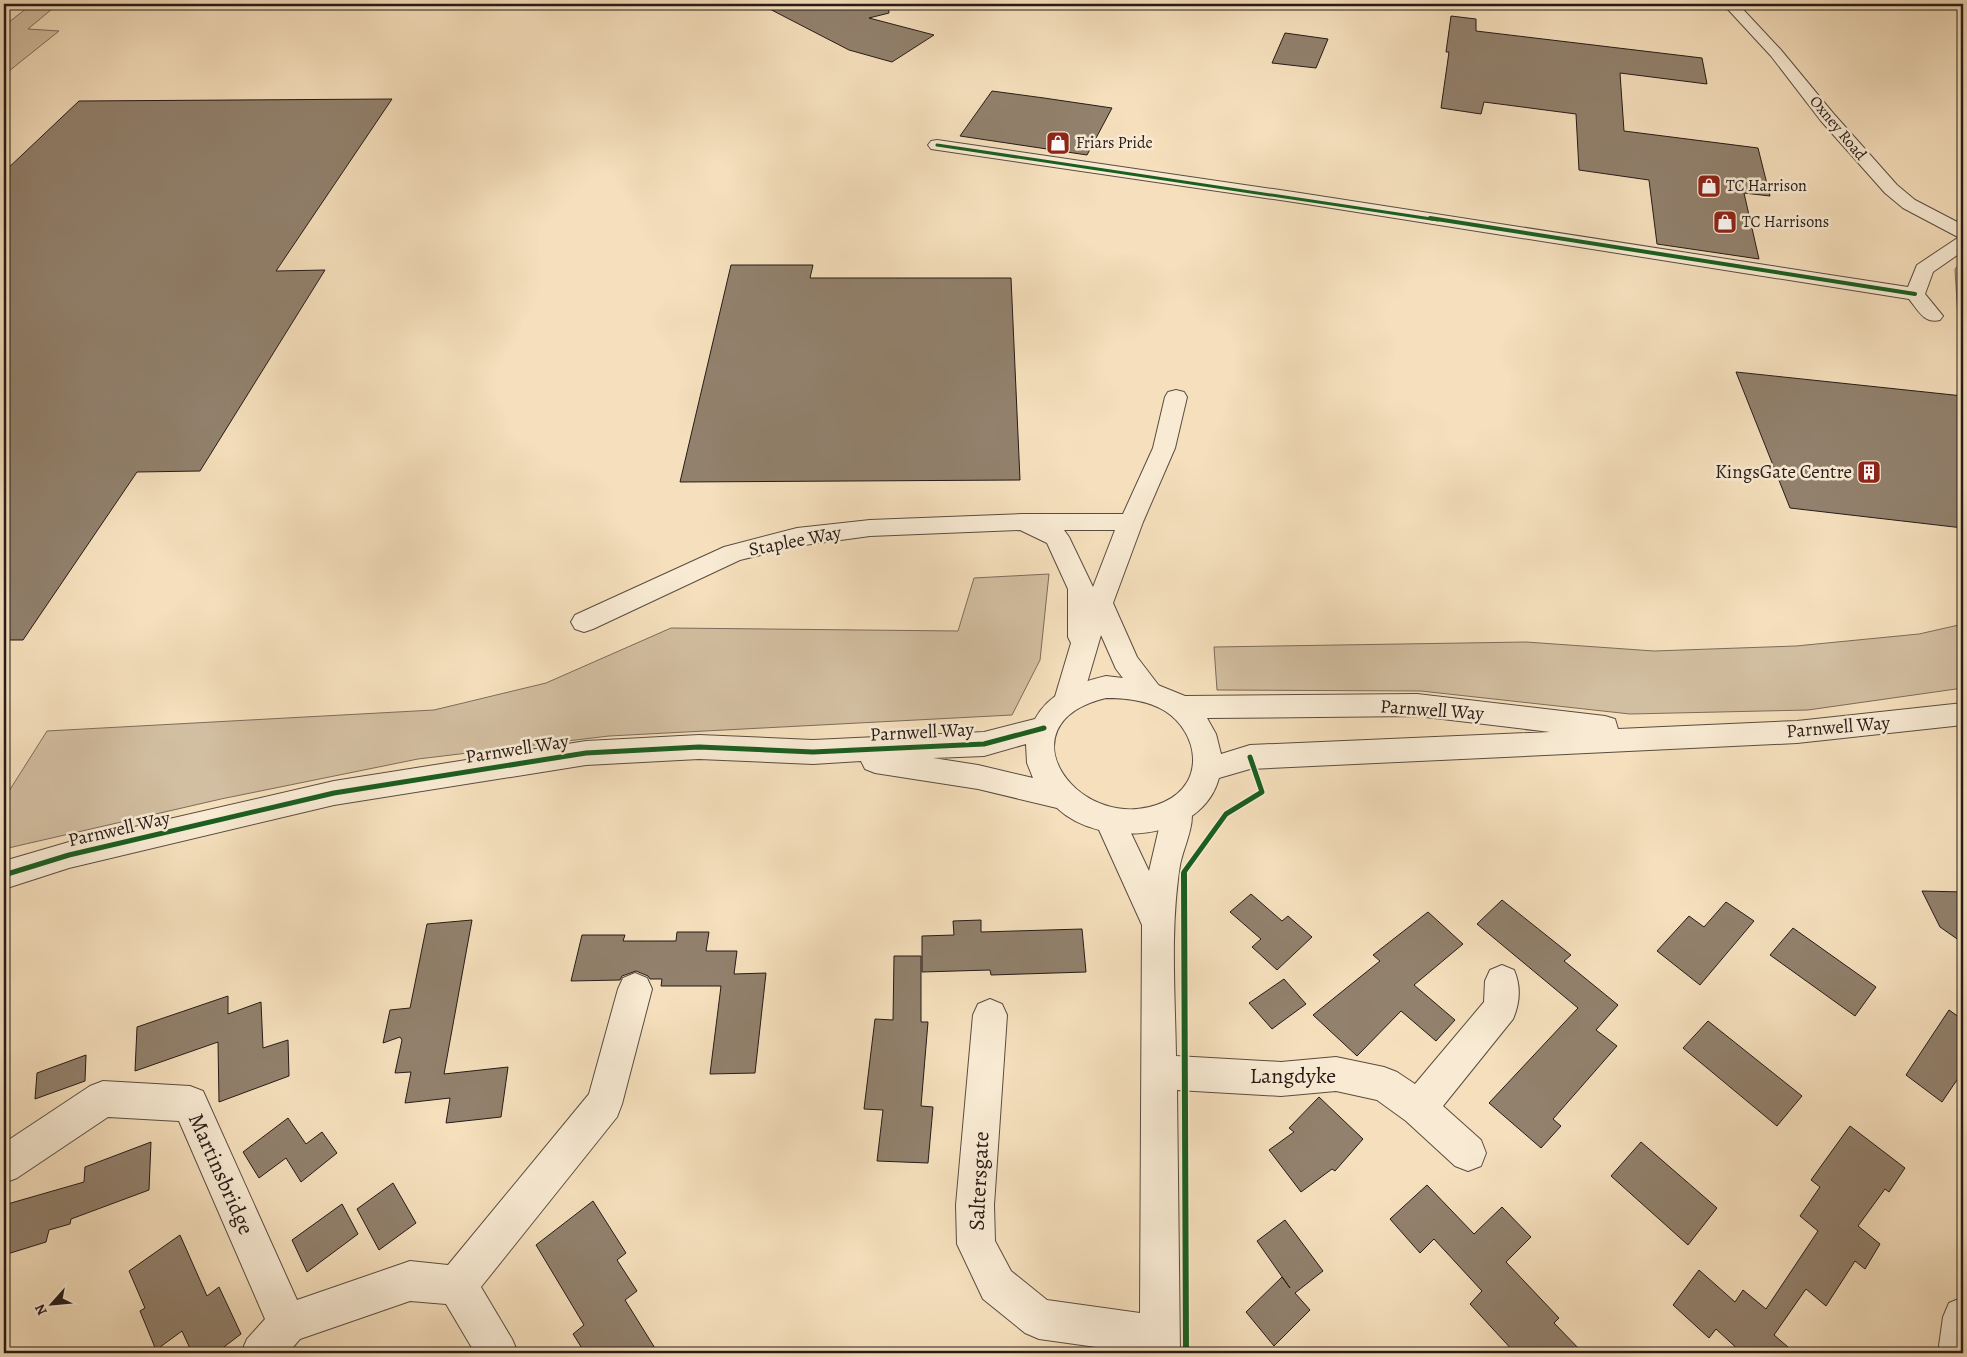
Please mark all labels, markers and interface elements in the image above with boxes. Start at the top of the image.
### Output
street label: Oxney Road [1804,91,1872,165]
shop icon: Friars Pride [1045,130,1071,156]
place label: Friars Pride [1076,132,1153,154]
shop icon: TC Harrison [1696,173,1722,199]
place label: TC Harrison [1726,175,1807,197]
shop icon: TC Harrisons [1712,209,1738,235]
place label: TC Harrisons [1742,211,1829,233]
place label: KingsGate Centre [1715,459,1852,485]
building icon: KingsGate Centre [1856,459,1882,485]
street label: Staplee Way [746,519,844,563]
street label: Parnwell Way [1379,693,1485,727]
street label: Parnwell Way [1785,709,1891,744]
street label: Parnwell Way [869,716,975,748]
street label: Parnwell Way [464,728,571,770]
street label: Parnwell Way [65,805,173,853]
street label: Langdyke [1250,1061,1336,1091]
street label: Martinsbridge [181,1109,261,1239]
street label: Saltersgate [961,1131,997,1231]
north arrow [28,1280,78,1330]
text: N [30,1301,52,1319]

